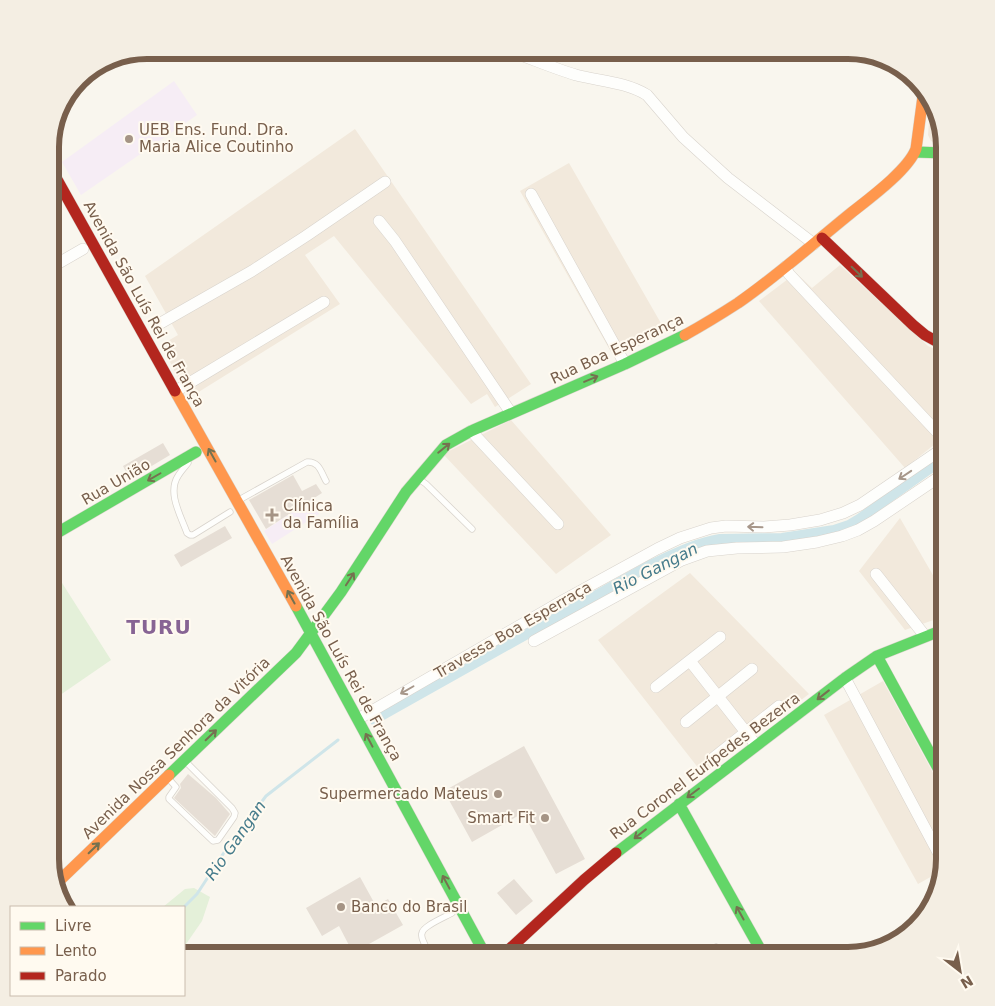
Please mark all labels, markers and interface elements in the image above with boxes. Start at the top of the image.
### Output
place label: UEB Ens. Fund. Dra. Maria Alice Coutinho [139,121,294,156]
marker: UEB Ens. Fund. Dra. Maria Alice Coutinho [123,133,135,145]
street label: Avenida São Luís Rei de França [80,198,208,410]
one-way arrow [851,266,863,278]
street label: Rua Boa Esperança [547,310,687,388]
one-way arrow [583,373,598,383]
one-way arrow [438,442,451,453]
one-way arrow [206,449,216,463]
street label: Rua União [78,455,154,509]
one-way arrow [898,470,912,480]
one-way arrow [147,472,162,482]
place label: Clínica da Família [283,497,359,532]
marker: Clínica da Família [265,508,279,522]
one-way arrow [747,522,763,531]
water label: Rio Gangan [610,539,701,598]
street label: Avenida São Luís Rei de França [277,552,405,764]
one-way arrow [344,572,355,586]
street label: Travessa Boa Esperraça [430,578,595,683]
one-way arrow [286,590,295,605]
district label: TURU [126,615,192,639]
street label: Avenida Nossa Senhora da Vitória [78,653,274,843]
one-way arrow [400,686,414,696]
street label: Rua Coronel Eurípedes Bezerra [607,689,803,843]
one-way arrow [817,690,830,701]
one-way arrow [204,729,217,741]
one-way arrow [364,732,374,747]
place label: Supermercado Mateus [319,785,488,803]
marker: Supermercado Mateus [492,788,504,800]
one-way arrow [687,788,700,799]
water label: Rio Gangan [201,797,270,884]
place label: Smart Fit [467,809,535,827]
marker: Smart Fit [539,812,551,824]
one-way arrow [634,829,647,840]
one-way arrow [87,842,100,854]
one-way arrow [441,875,451,890]
place label: Banco do Brasil [351,898,467,916]
marker: Banco do Brasil [335,901,347,913]
legend [10,906,185,996]
one-way arrow [735,906,745,921]
text: Livre [55,917,91,935]
text: Lento [55,942,97,960]
north arrow [935,946,985,996]
text: Parado [55,967,107,985]
text: N [958,972,976,992]

